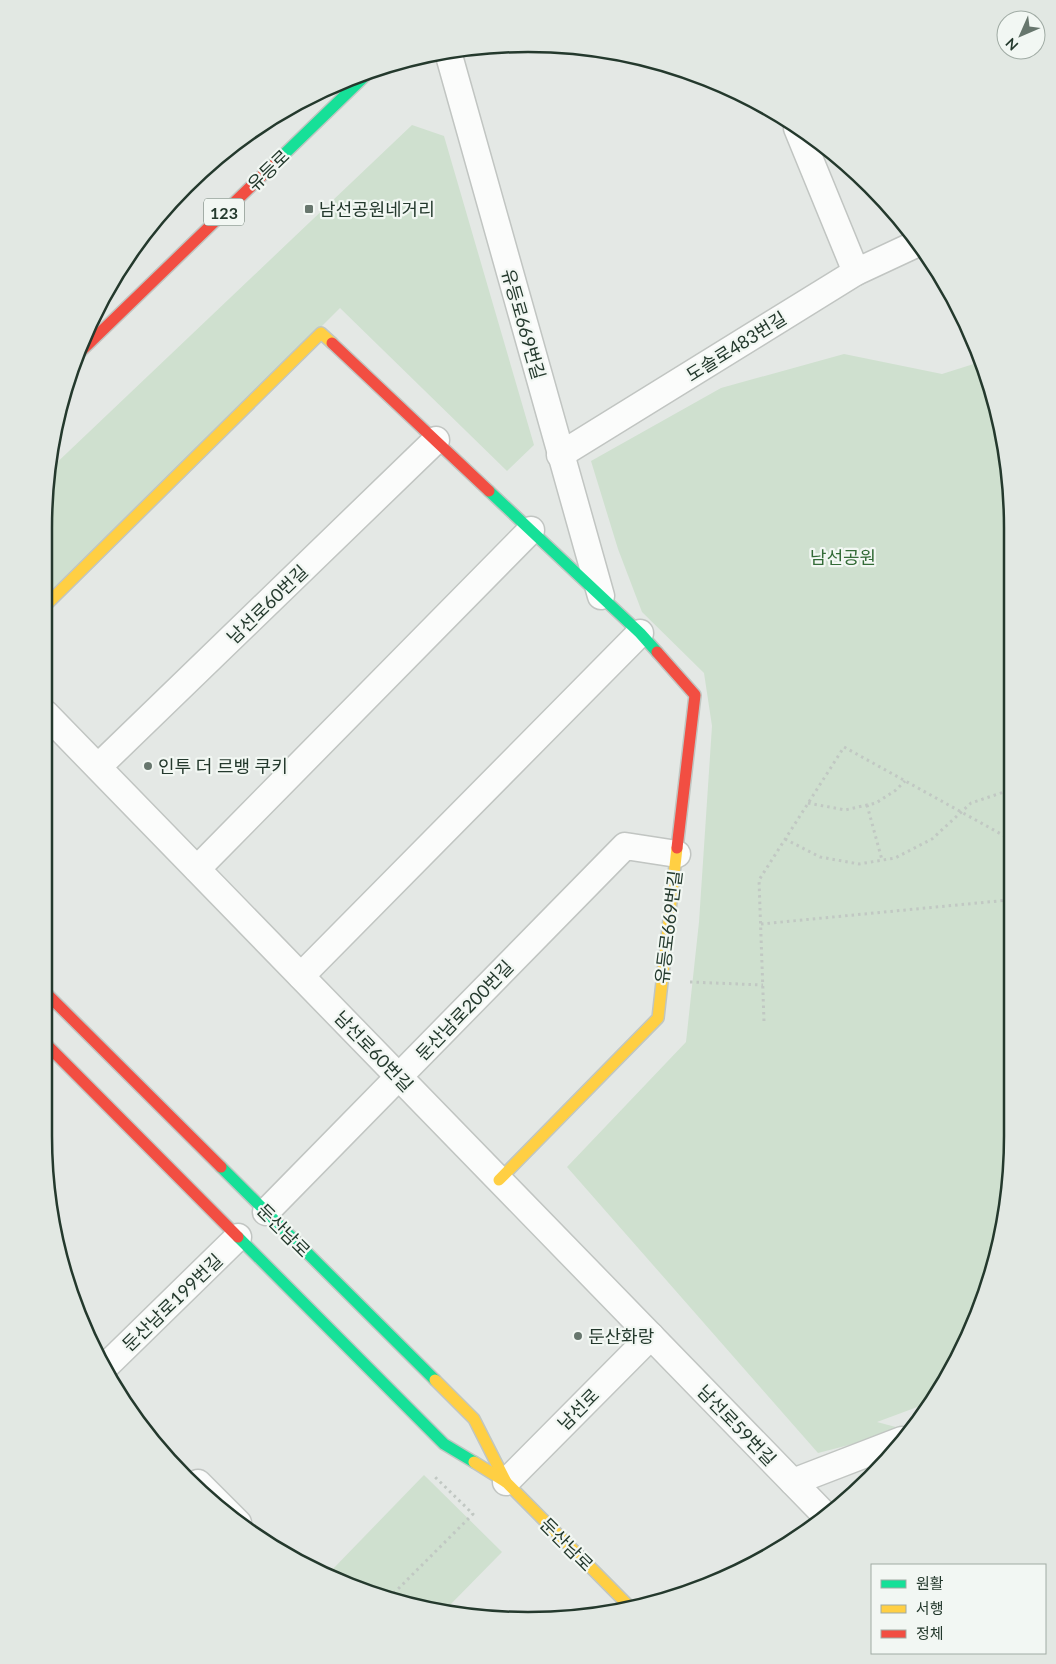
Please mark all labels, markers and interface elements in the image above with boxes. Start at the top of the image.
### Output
north arrow [996,10,1046,60]
text: N [1002,35,1021,54]
street label: 유등로 [242,145,294,195]
road number: 123 [204,198,244,226]
place label: 남선공원네거리 [319,198,435,220]
marker: 남선공원네거리 [303,203,315,215]
street label: 유등로669번길 [498,266,550,382]
street label: 도솔로483번길 [682,306,790,386]
park label: 남선공원 [810,546,876,568]
street label: 남선로60번길 [222,560,312,648]
place label: 인투 더 르뱅 쿠키 [158,755,288,777]
marker: 인투 더 르뱅 쿠키 [142,760,154,772]
street label: 유등로669번길 [650,869,686,985]
street label: 둔산남로200번길 [411,955,517,1065]
street label: 남선로60번길 [330,1006,418,1096]
street label: 둔산남로 [253,1199,315,1261]
street label: 둔산남로199번길 [117,1249,227,1355]
place label: 둔산화랑 [588,1325,654,1347]
marker: 둔산화랑 [572,1330,584,1342]
street label: 남선로59번길 [693,1380,781,1470]
street label: 남선로 [553,1384,603,1434]
street label: 둔산남로 [536,1513,598,1575]
legend [871,1564,1046,1654]
text: 원활 [916,1574,944,1592]
text: 서행 [916,1599,944,1617]
text: 정체 [916,1624,944,1642]

